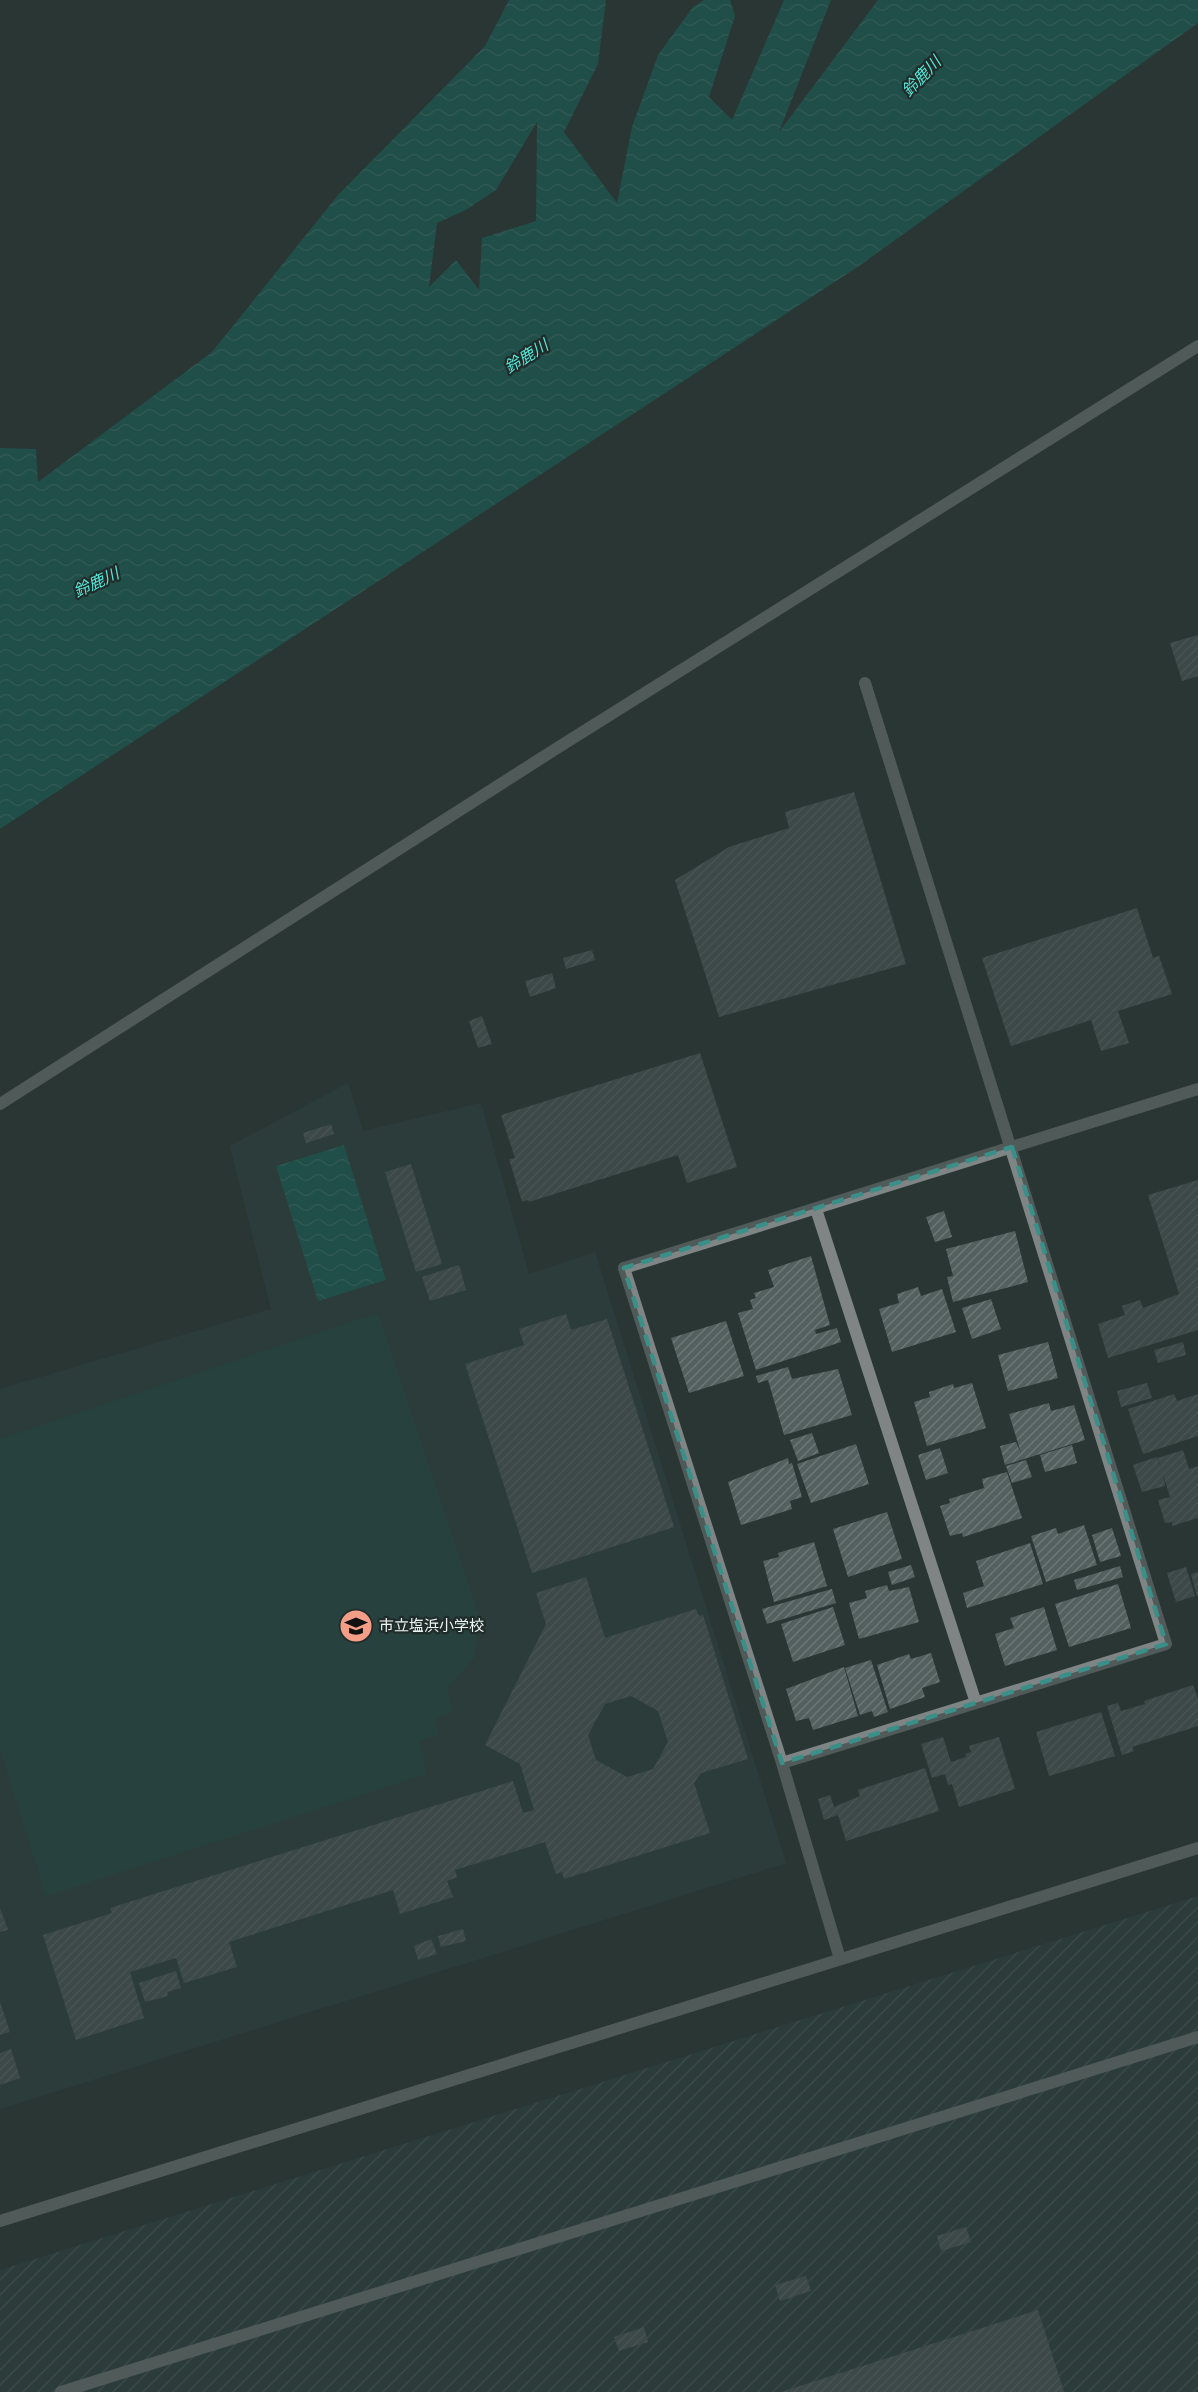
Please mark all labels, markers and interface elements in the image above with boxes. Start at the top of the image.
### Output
water label: 鈴鹿川 [897,50,946,100]
water label: 鈴鹿川 [500,334,553,377]
water label: 鈴鹿川 [70,562,124,601]
school or university icon: 市立塩浜小学校 [338,1608,374,1644]
place label: 市立塩浜小学校 [379,1616,484,1635]

